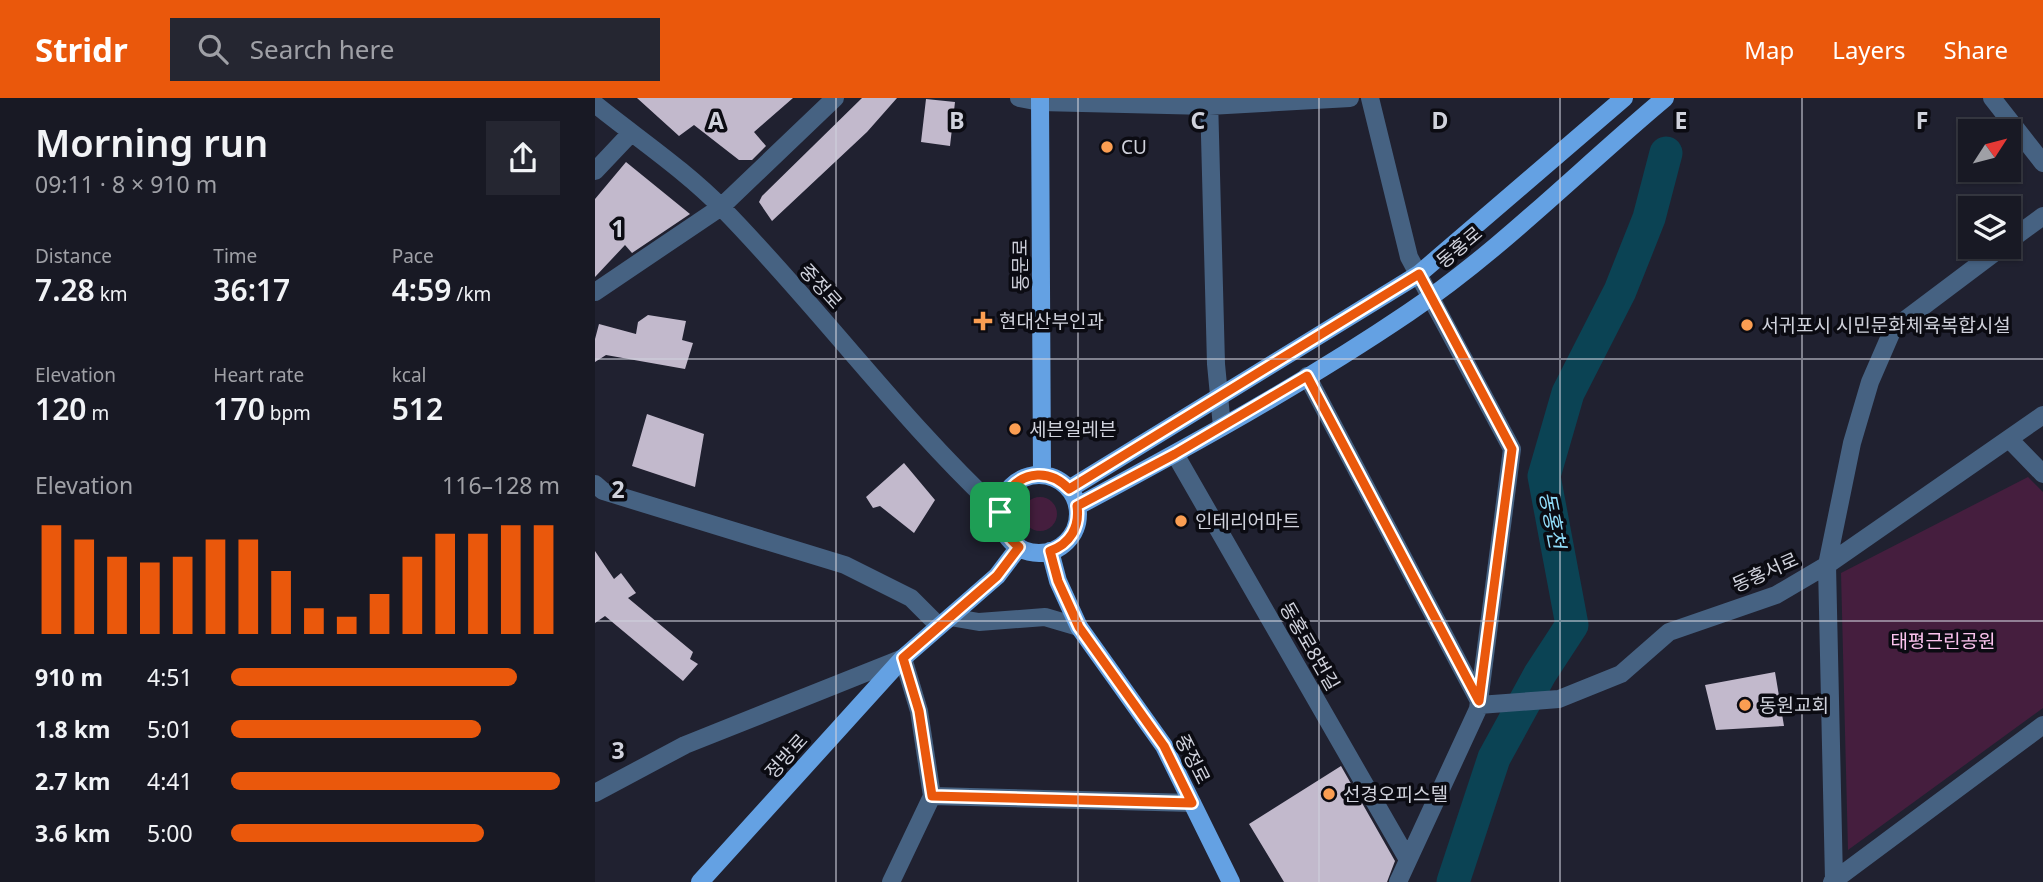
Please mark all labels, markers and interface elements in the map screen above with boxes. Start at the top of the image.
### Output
search box [170,18,660,81]
text: Stridr [35,27,128,72]
icon: search [194,30,232,68]
text: Search here [250,31,394,67]
text: Map [1744,33,1794,66]
text: Layers [1832,33,1906,66]
text: Share [1944,33,2008,66]
text: A [708,104,724,136]
text: B [949,104,965,136]
text: C [1191,104,1206,136]
text: D [1432,104,1448,136]
text: E [1675,104,1687,136]
text: F [1916,104,1928,136]
text: Morning run [35,116,268,168]
north arrow [1958,119,2021,182]
map controls [1958,119,2021,259]
button: share [486,121,560,195]
place label: CU [1121,134,1147,160]
marker: CU [1099,139,1115,155]
text: 09:11 · 8 × 910 m [35,168,217,200]
button: layers [1958,196,2021,259]
text: 1 [611,212,625,244]
street label: 동홍로 [1431,220,1487,274]
street label: 동문로 [1007,239,1033,291]
text: Distance [35,243,112,269]
text: Time [213,243,257,269]
text: Pace [392,243,434,269]
street label: 중정로 [794,258,848,314]
text: 7.28 [35,269,95,310]
text: 36:17 [213,269,290,310]
text: 4:59 [392,269,451,310]
text: km [95,281,128,307]
text: /km [451,281,491,307]
place label: 현대산부인과 [999,308,1104,334]
marker: 현대산부인과 [973,311,993,331]
place label: 서귀포시 시민문화체육복합시설 [1761,312,2011,338]
marker: 서귀포시 시민문화체육복합시설 [1739,317,1755,333]
text: Elevation [35,362,116,388]
text: Heart rate [213,362,304,388]
text: kcal [392,362,426,388]
text: 120 [35,388,86,429]
text: 170 [213,388,265,429]
text: 512 [392,388,443,429]
text: m [86,400,109,426]
text: bpm [265,400,311,426]
place label: 세븐일레븐 [1029,416,1116,442]
marker: 세븐일레븐 [1007,421,1023,437]
text: Elevation [35,469,133,501]
text: 116–128 m [442,469,560,501]
text: 2 [611,473,625,505]
pin [970,482,1030,542]
water label: 동홍천 [1534,489,1573,554]
icon: arrive [981,493,1019,531]
place label: 인테리어마트 [1195,508,1300,534]
marker: 인테리어마트 [1173,513,1189,529]
street label: 동홍서로 [1728,546,1802,598]
street label: 동홍로8번길 [1274,597,1346,695]
park label: 태평근린공원 [1891,628,1995,654]
text: 910 m [35,661,103,693]
text: 4:51 [147,661,193,693]
place label: 동원교회 [1759,692,1829,718]
marker: 동원교회 [1737,697,1753,713]
text: 1.8 km [35,713,110,745]
text: 5:01 [147,713,193,745]
street label: 정방로 [759,728,813,784]
street label: 중정로 [1170,730,1216,788]
text: 3 [611,734,625,766]
text: 2.7 km [35,765,110,797]
text: 4:41 [147,765,193,797]
place label: 선경오피스텔 [1343,781,1448,807]
marker: 선경오피스텔 [1321,786,1337,802]
text: 3.6 km [35,817,110,849]
text: 5:00 [147,817,193,849]

